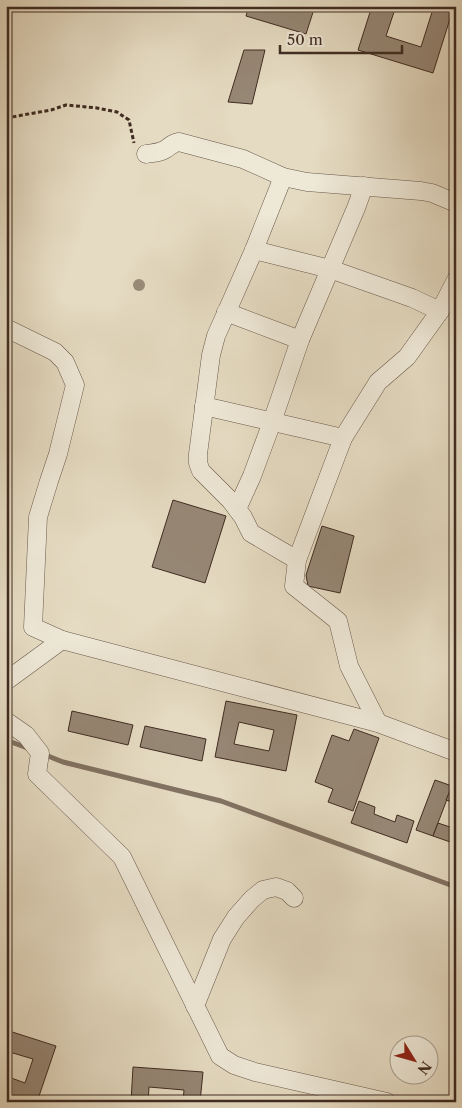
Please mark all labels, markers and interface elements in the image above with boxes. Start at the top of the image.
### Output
scale bar [280,22,402,54]
text: 50 m [287,30,323,49]
north arrow [390,1036,440,1086]
text: N [414,1058,435,1078]

